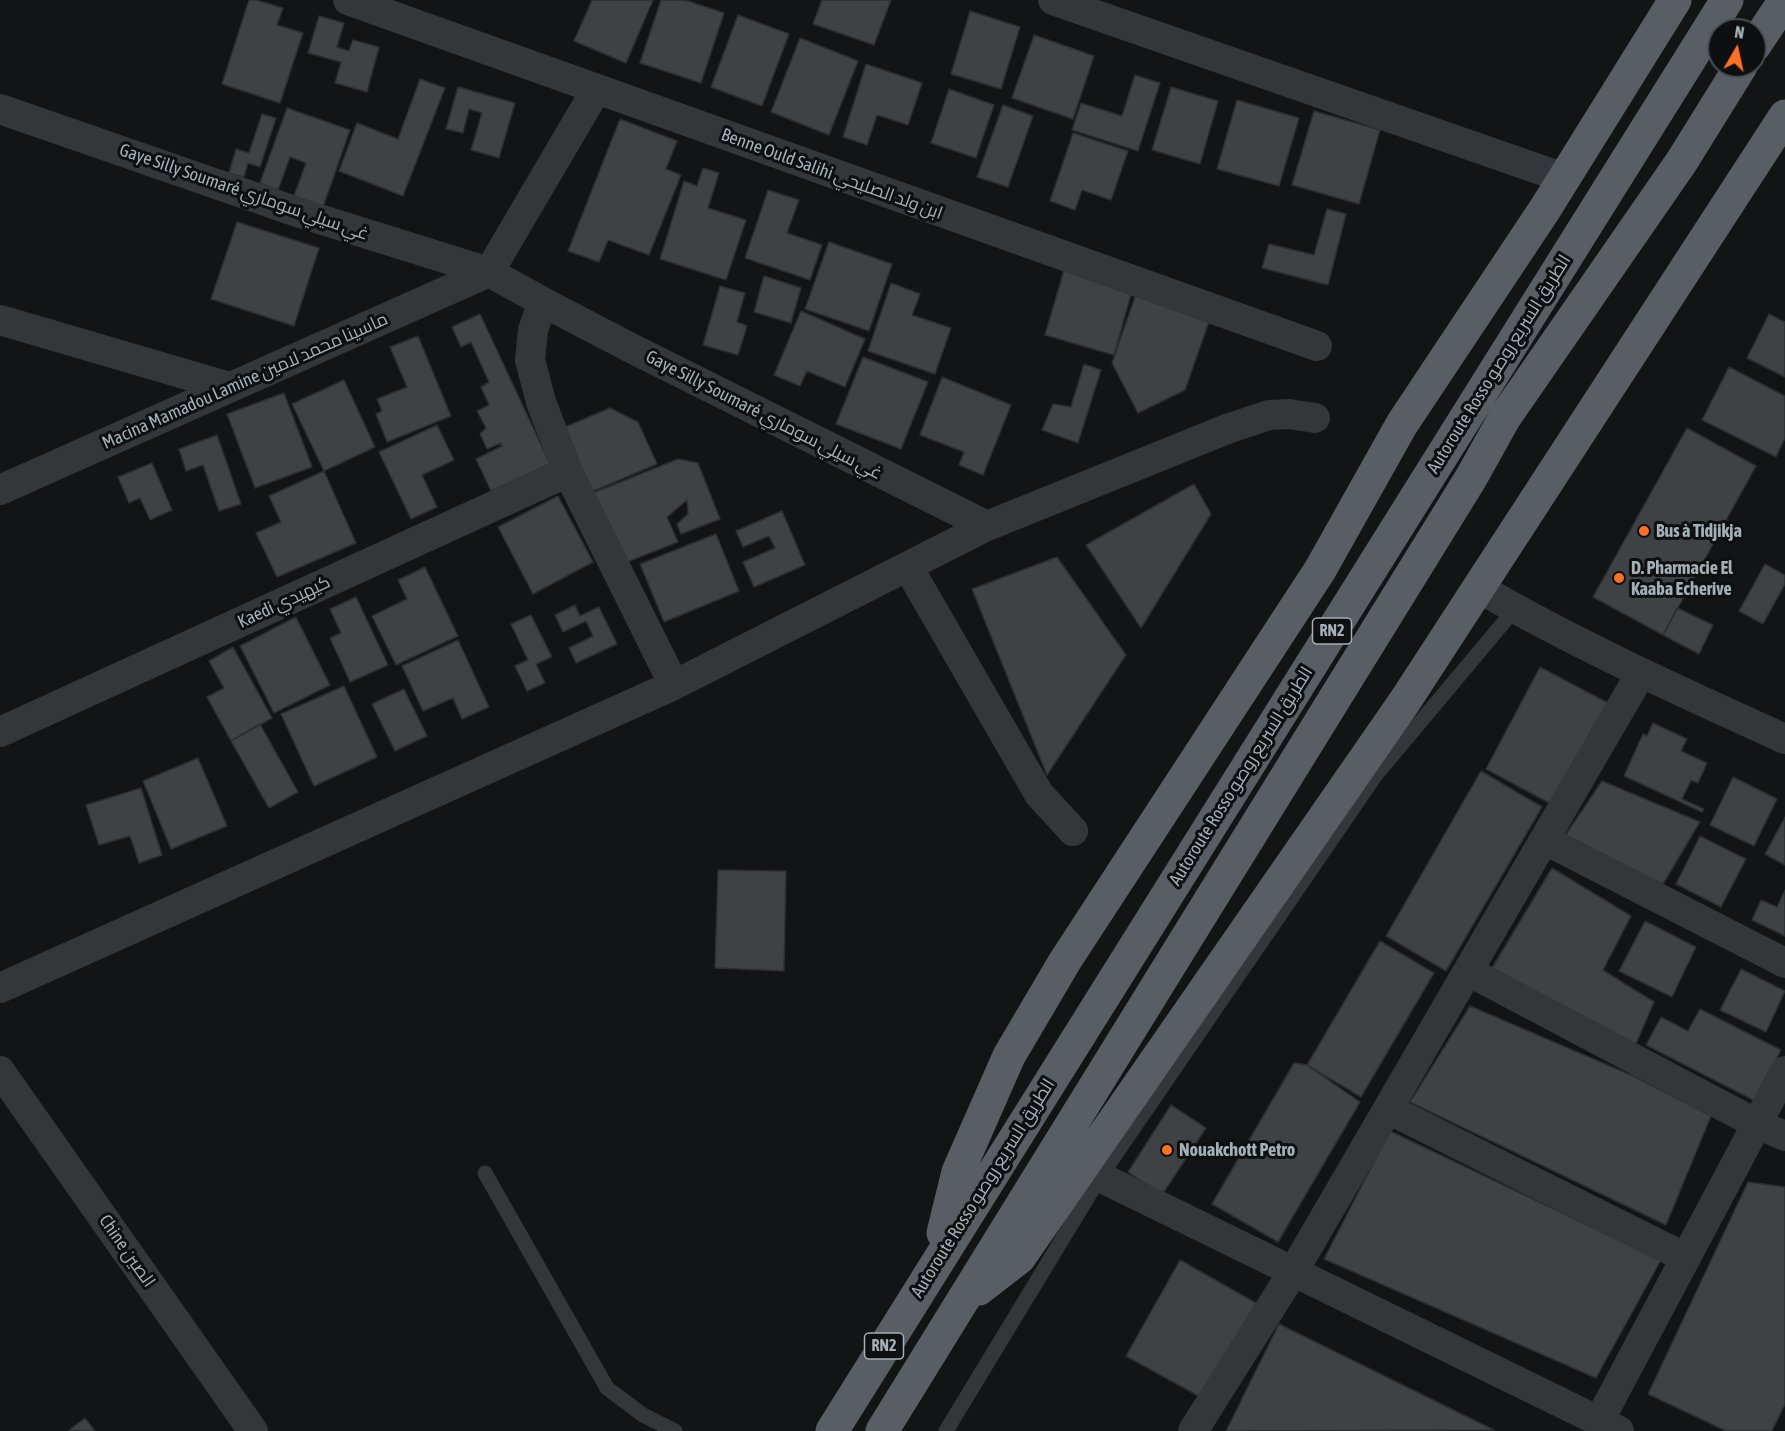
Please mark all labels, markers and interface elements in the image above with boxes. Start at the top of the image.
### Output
north arrow [1707,18,1767,78]
text: N [1733,23,1746,42]
street label: Benne Ould Salihi ابن ولد الصليحي [718,124,946,224]
street label: Gaye Silly Soumaré غي سيلي سوماري [116,139,372,245]
street label: Autoroute Rosso الطريق السريع روصو [1423,251,1575,477]
street label: Macina Mamadou Lamine ماسينا محمد لامين [99,308,391,454]
street label: Gaye Silly Soumaré غي سيلي سوماري [642,346,886,484]
place label: Bus à Tidjikja [1656,520,1742,542]
marker: Bus à Tidjikja [1637,524,1651,538]
place label: D. Pharmacie El Kaaba Echerive [1631,557,1733,600]
street label: Kaedi كيهيدي [234,571,334,633]
marker: D. Pharmacie El Kaaba Echerive [1612,571,1626,585]
road number: RN2 [1312,618,1352,644]
street label: Autoroute Rosso الطريق السريع روصو [1165,663,1317,889]
street label: Autoroute Rosso الطريق السريع روصو [907,1075,1059,1301]
place label: Nouakchott Petro [1179,1139,1295,1161]
marker: Nouakchott Petro [1160,1143,1174,1157]
street label: Chine الصين [94,1211,160,1291]
road number: RN2 [864,1333,904,1359]

